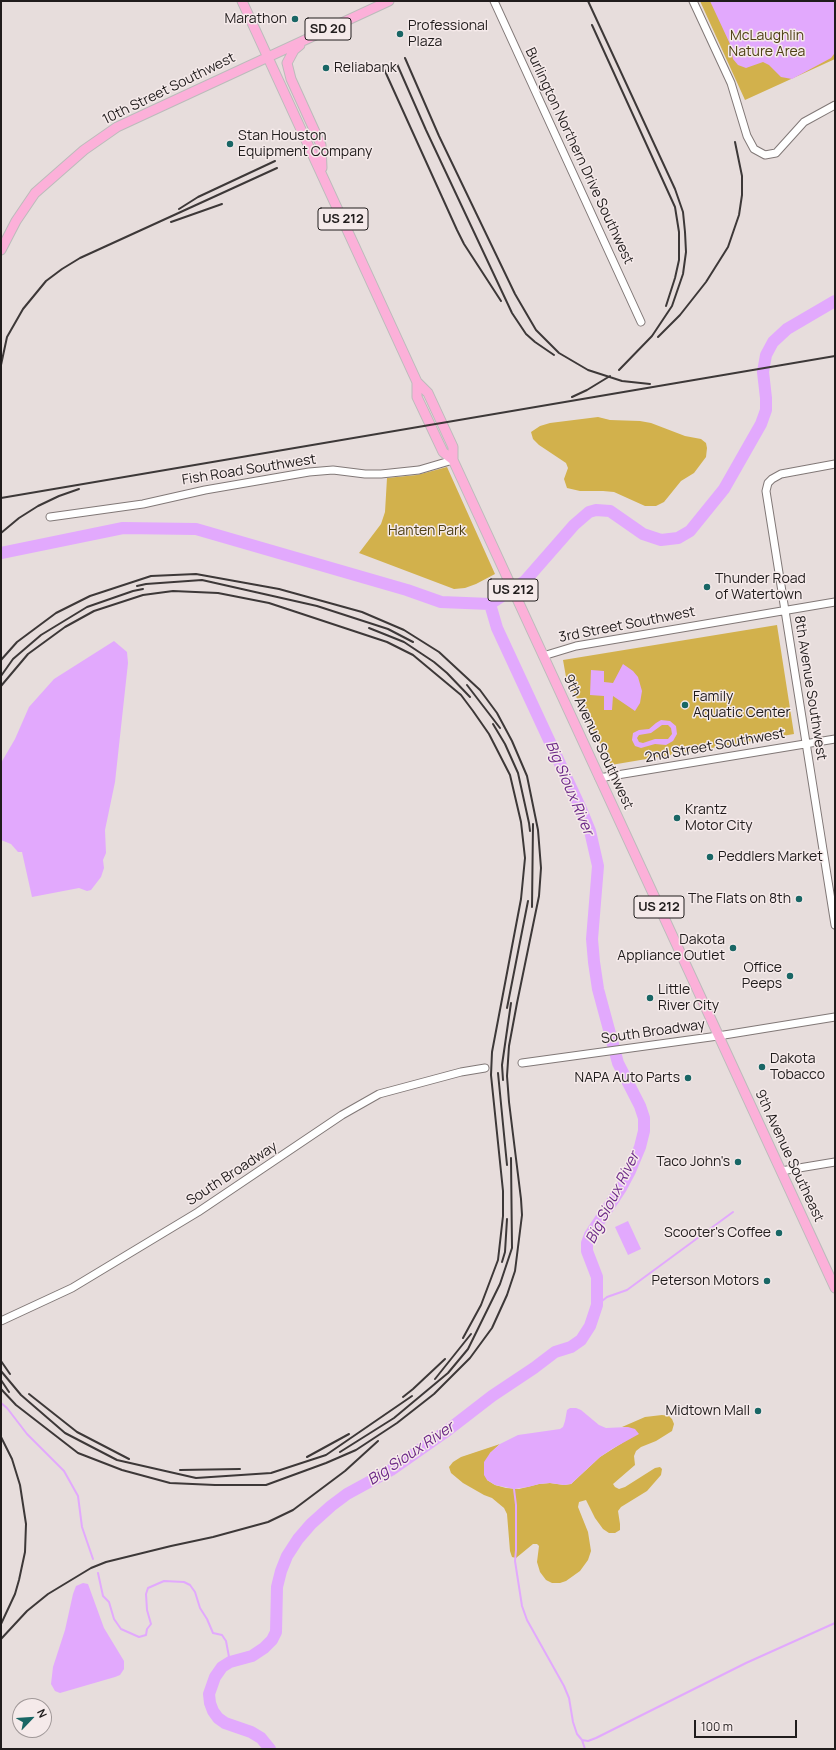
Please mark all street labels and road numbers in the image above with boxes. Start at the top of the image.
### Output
road number: SD 20 [305,18,351,40]
street label: Burlington Northern Drive Southwest [521,45,637,267]
street label: 10th Street Southwest [100,50,238,128]
road number: US 212 [318,208,368,230]
street label: Fish Road Southwest [181,451,317,489]
road number: US 212 [488,579,538,601]
street label: 3rd Street Southwest [557,604,697,646]
street label: 8th Avenue Southwest [790,614,830,762]
street label: 9th Avenue Southwest [559,672,637,812]
street label: 2nd Street Southwest [644,725,786,767]
road number: US 212 [634,896,684,918]
street label: South Broadway [600,1016,706,1048]
street label: 9th Avenue Southeast [751,1087,827,1225]
street label: South Broadway [183,1138,281,1210]

